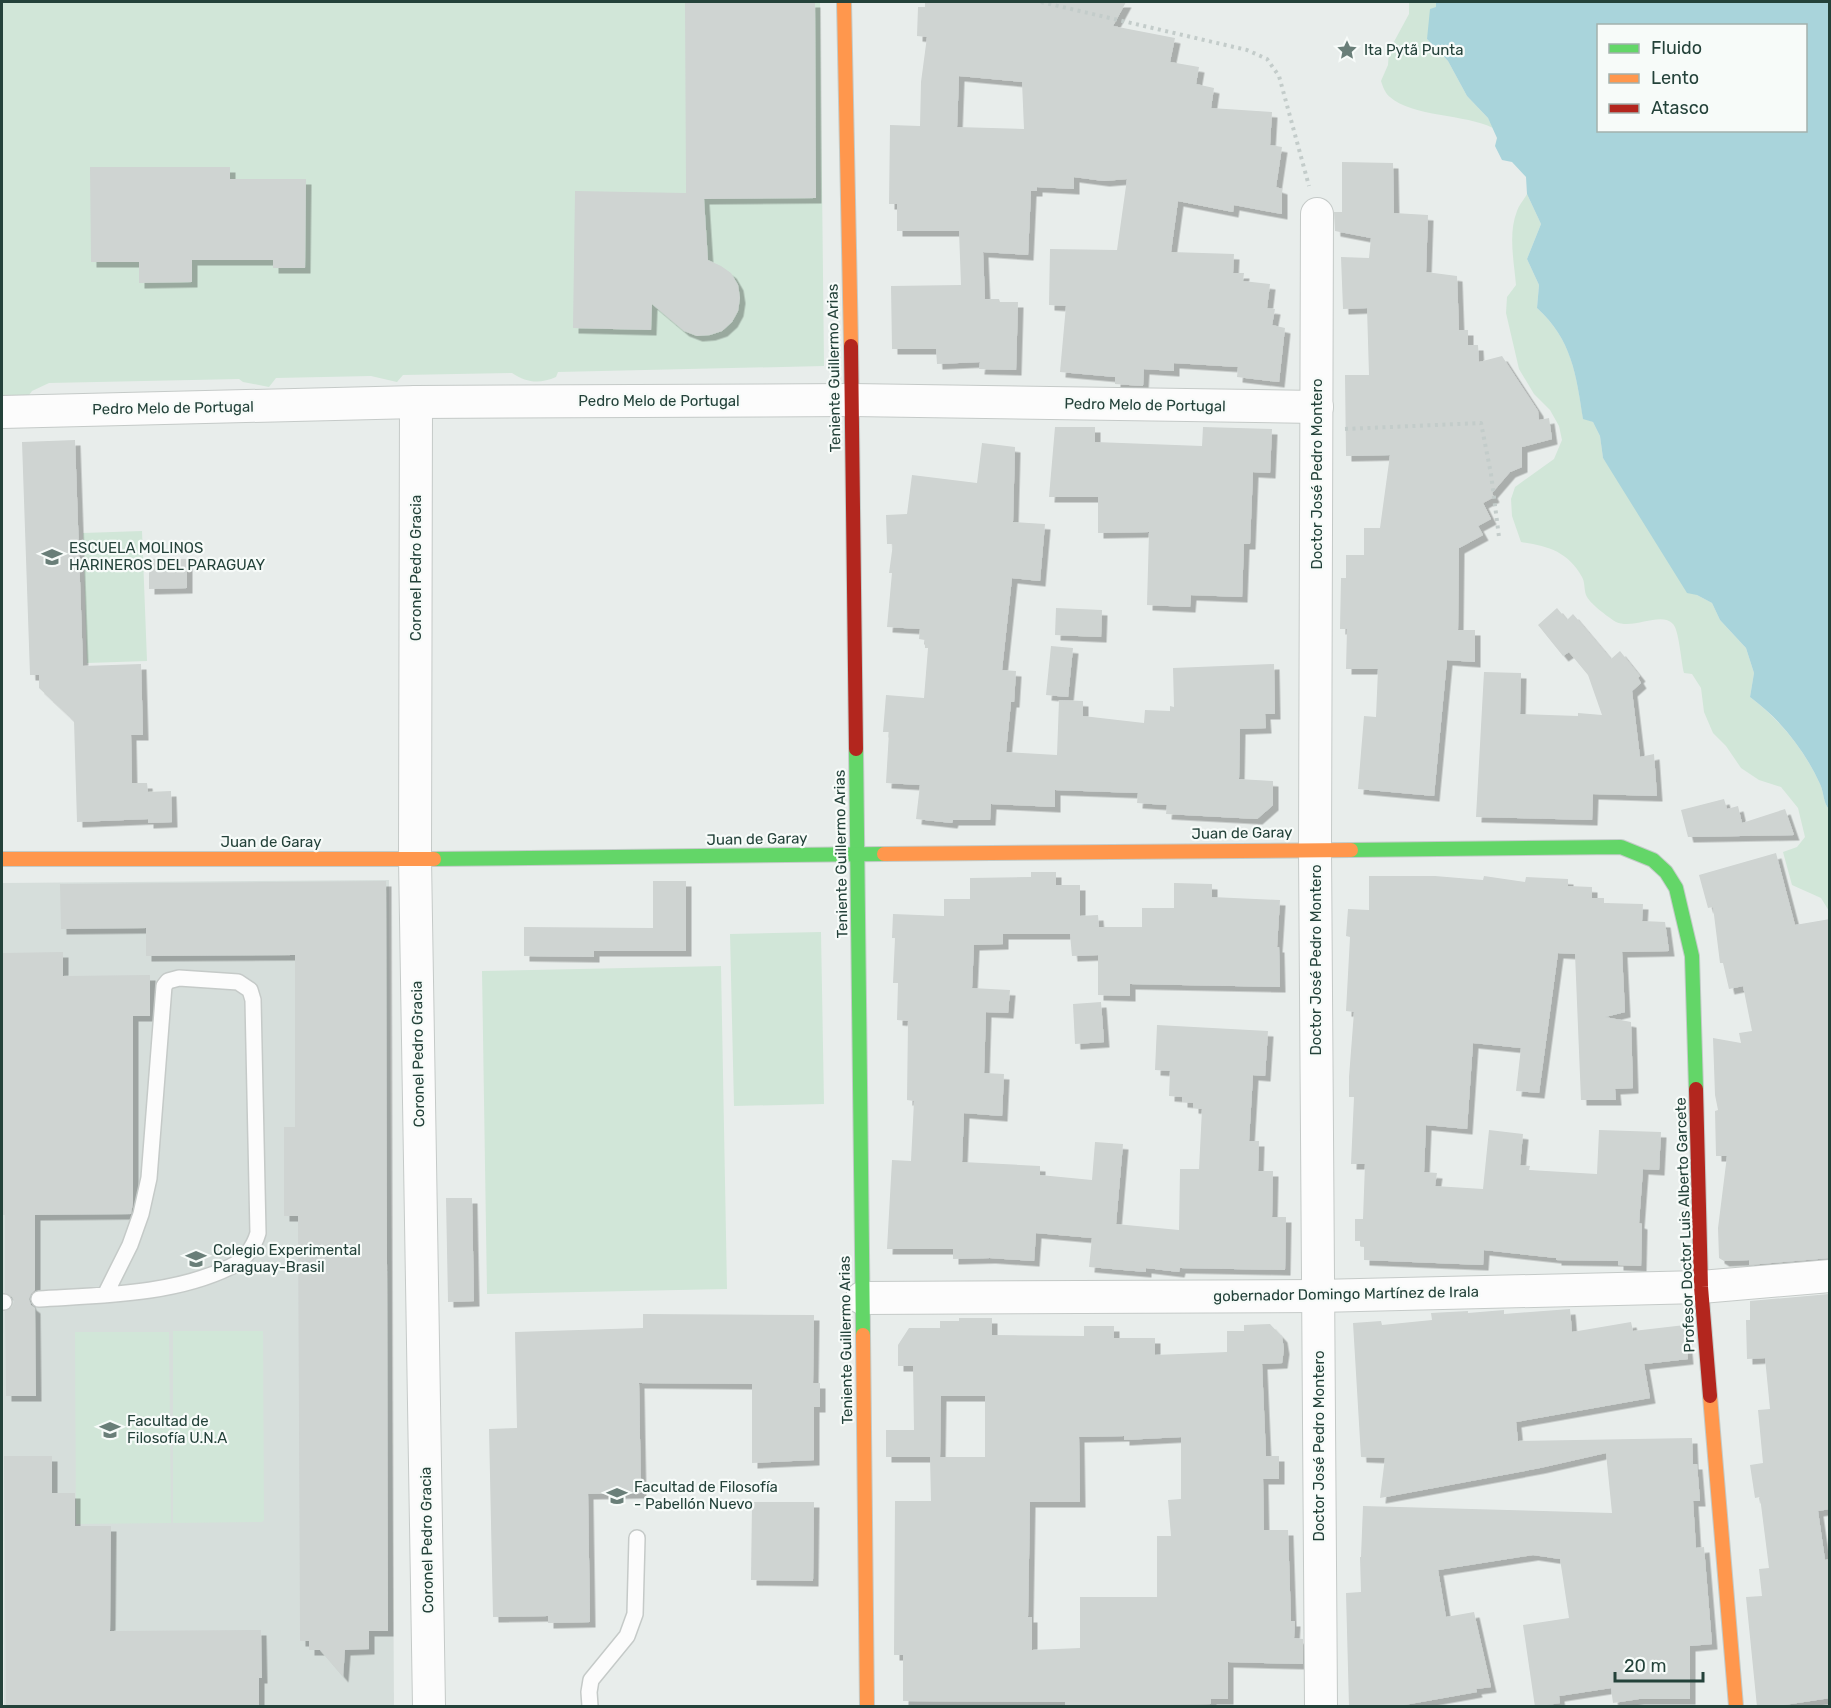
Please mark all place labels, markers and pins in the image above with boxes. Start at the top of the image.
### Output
place icon: Ita Pytã Punta [1335,38,1359,62]
place label: Ita Pytã Punta [1364,41,1463,59]
place label: ESCUELA MOLINOS HARINEROS DEL PARAGUAY [69,539,266,574]
school or university icon: ESCUELA MOLINOS HARINEROS DEL PARAGUAY [40,545,64,569]
place label: Colegio Experimental Paraguay-Brasil [213,1241,361,1276]
school or university icon: Colegio Experimental Paraguay-Brasil [184,1247,208,1271]
place label: Facultad de Filosofía U.N.A [127,1412,227,1447]
school or university icon: Facultad de Filosofía U.N.A [98,1418,122,1442]
place label: Facultad de Filosofía - Pabellón Nuevo [634,1478,778,1513]
school or university icon: Facultad de Filosofía - Pabellón Nuevo [605,1484,629,1508]

